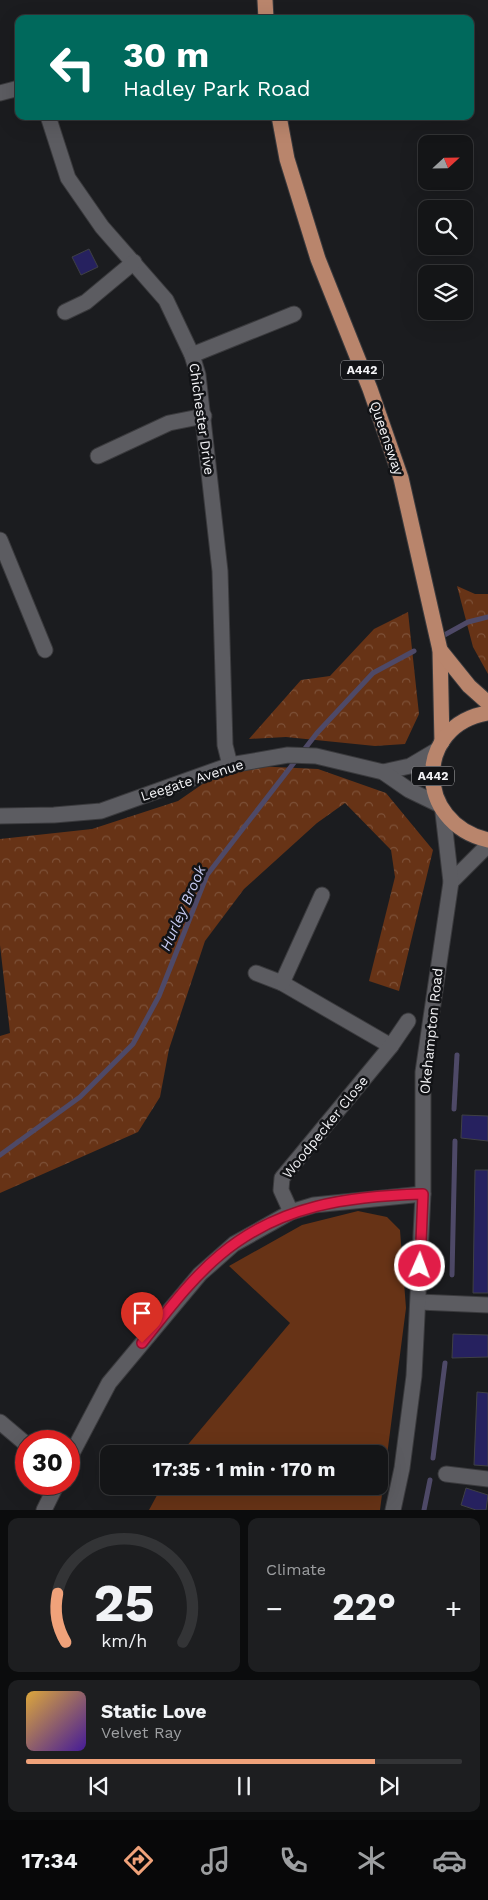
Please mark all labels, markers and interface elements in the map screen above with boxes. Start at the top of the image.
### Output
text: 30 m [123,34,209,76]
icon: left [40,35,105,100]
text: Hadley Park Road [123,76,311,101]
north arrow [418,135,472,190]
map controls [418,135,473,320]
button: search [418,200,473,255]
button: layers [418,265,473,320]
road number: A442 [341,360,383,380]
street label: Chichester Drive [186,362,218,476]
street label: Queensway [367,399,407,478]
street label: Leegate Avenue [139,756,245,804]
road number: A442 [412,766,454,786]
water label: Hurley Brook [156,862,210,954]
street label: Okehampton Road [416,967,446,1095]
street label: Woodpecker Close [279,1073,371,1181]
position arrow [393,1239,445,1291]
pin [121,1292,163,1343]
icon: arrive [128,1299,156,1327]
speed limit sign: 30 [15,1430,80,1495]
text: 17:35 · 1 min · 170 m [153,1458,335,1481]
text: Climate [266,1560,326,1579]
text: 25 [93,1573,155,1634]
text: 22° [332,1585,396,1629]
text: − [266,1592,283,1625]
text: + [445,1592,462,1625]
text: km/h [101,1630,147,1651]
text: Static Love [101,1700,206,1723]
text: Velvet Ray [101,1723,181,1742]
icon: previous [85,1772,113,1800]
icon: pause [230,1772,258,1800]
icon: next [375,1772,403,1800]
icon: directions [121,1843,156,1878]
icon: music [198,1843,233,1878]
icon: phone [276,1843,311,1878]
icon: climate [354,1843,389,1878]
icon: car [432,1843,467,1878]
text: 17:34 [21,1848,78,1873]

